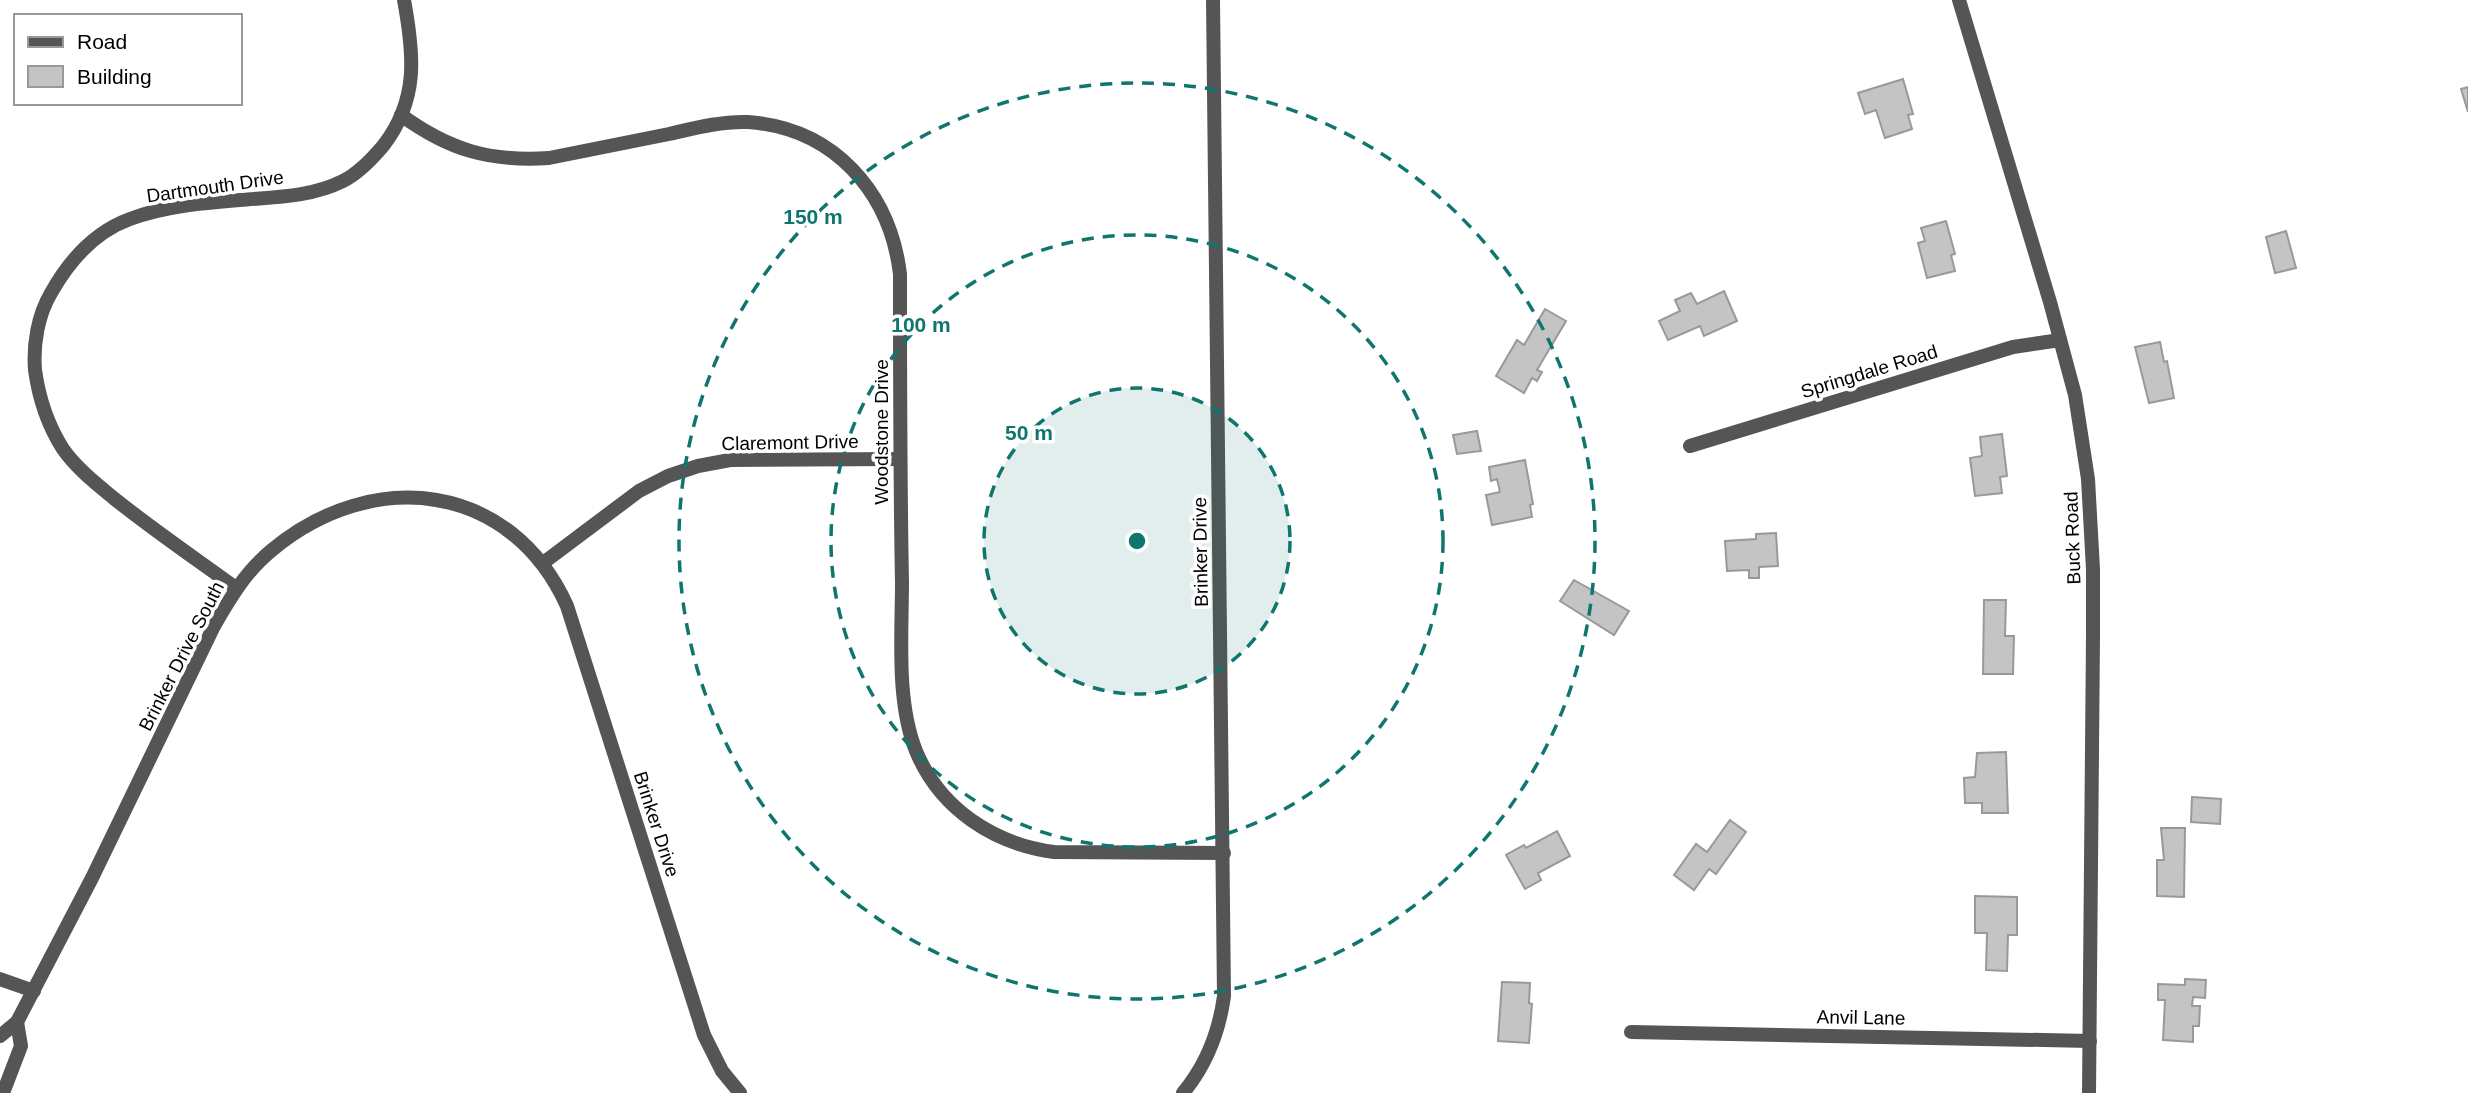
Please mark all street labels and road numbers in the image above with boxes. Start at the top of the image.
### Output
street label: Dartmouth Drive [145,166,285,207]
street label: Springdale Road [1798,341,1940,402]
street label: Woodstone Drive [871,359,892,505]
street label: Claremont Drive [721,431,859,454]
street label: Buck Road [2060,491,2085,585]
street label: Brinker Drive [1189,497,1212,607]
street label: Brinker Drive South [135,578,228,734]
street label: Brinker Drive [630,769,683,880]
street label: Anvil Lane [1816,1006,1906,1029]

